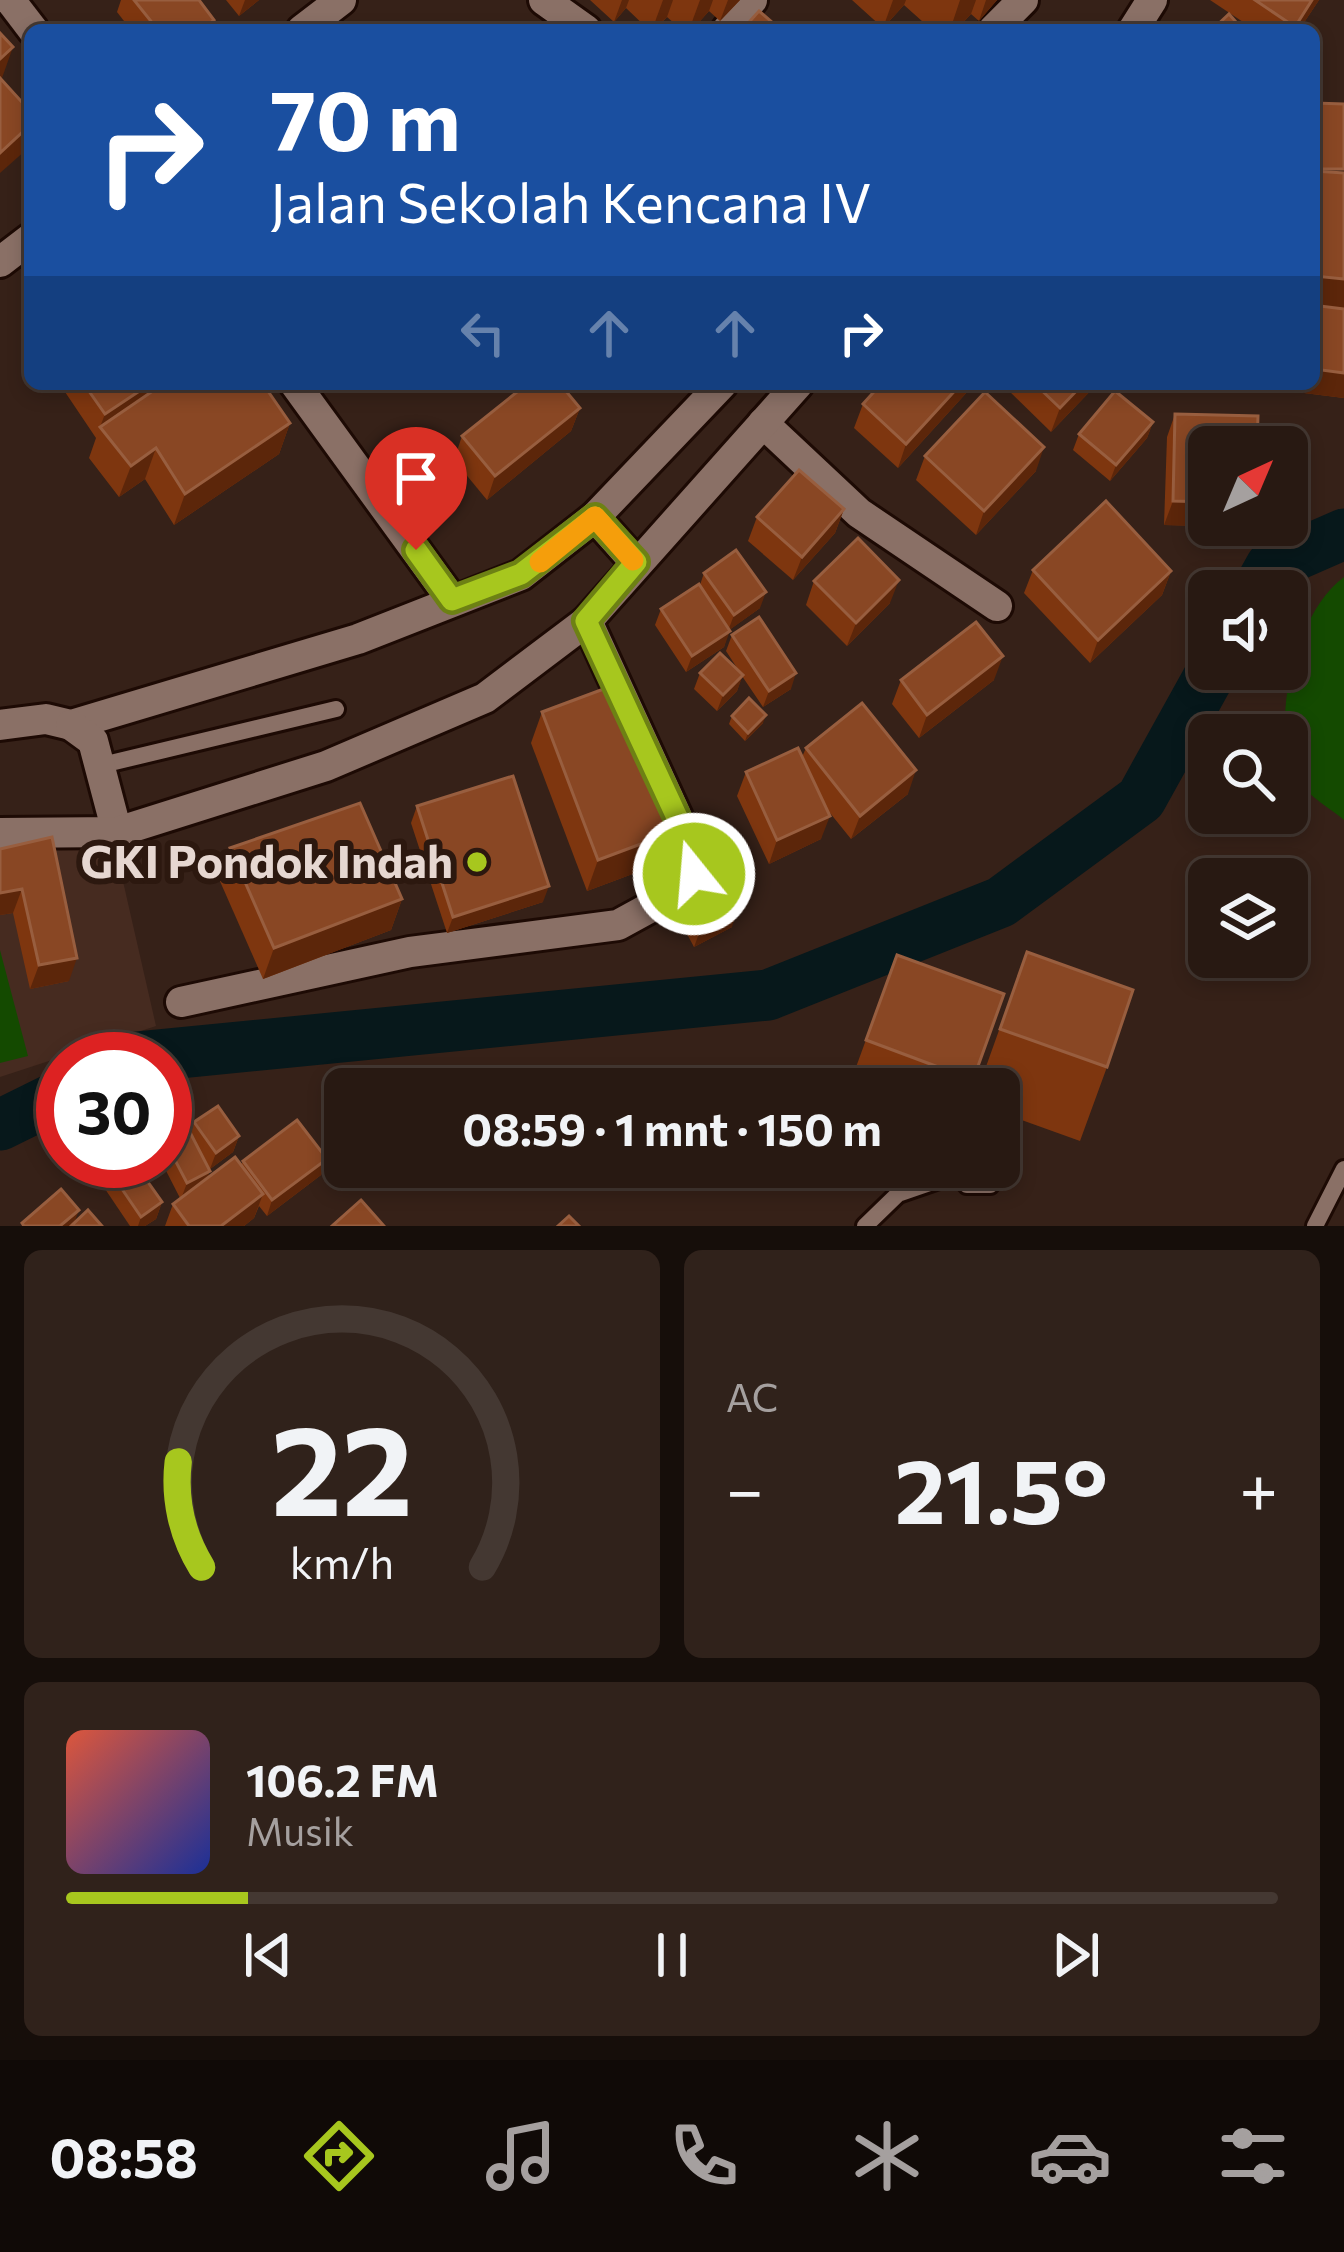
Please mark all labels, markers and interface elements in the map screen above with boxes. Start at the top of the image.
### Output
text: 70 m [270,66,461,168]
icon: right [72,72,228,228]
text: Jalan Sekolah Kencana IV [270,168,871,234]
icon: left [450,300,516,366]
icon: ahead [576,300,642,366]
icon: ahead [702,300,768,366]
icon: right [828,300,894,366]
north arrow [1188,426,1308,546]
map controls [1188,426,1308,978]
pin [365,427,467,550]
icon: arrive [383,445,449,511]
button: sound [1188,570,1308,690]
button: search [1188,714,1308,834]
position arrow [631,811,757,937]
place label: GKI Pondok Indah [81,832,453,887]
marker: GKI Pondok Indah [464,849,490,875]
button: layers [1188,858,1308,978]
speed limit sign: 30 [36,1032,192,1188]
text: 08:59 · 1 mnt · 150 m [462,1100,882,1155]
text: AC [726,1372,778,1420]
text: 22 [271,1389,413,1542]
text: 21.5° [894,1432,1108,1543]
text: − [726,1447,764,1528]
text: + [1239,1447,1278,1528]
text: km/h [290,1535,394,1588]
text: 106.2 FM [246,1751,439,1806]
text: Musik [246,1806,354,1854]
icon: previous [235,1922,301,1988]
icon: pause [639,1922,705,1988]
icon: next [1043,1922,1109,1988]
icon: directions [297,2114,381,2198]
icon: music [479,2114,563,2198]
icon: phone [662,2114,746,2198]
icon: climate [845,2114,929,2198]
icon: car [1028,2114,1112,2198]
icon: filters [1211,2114,1295,2198]
text: 08:58 [49,2123,198,2189]

